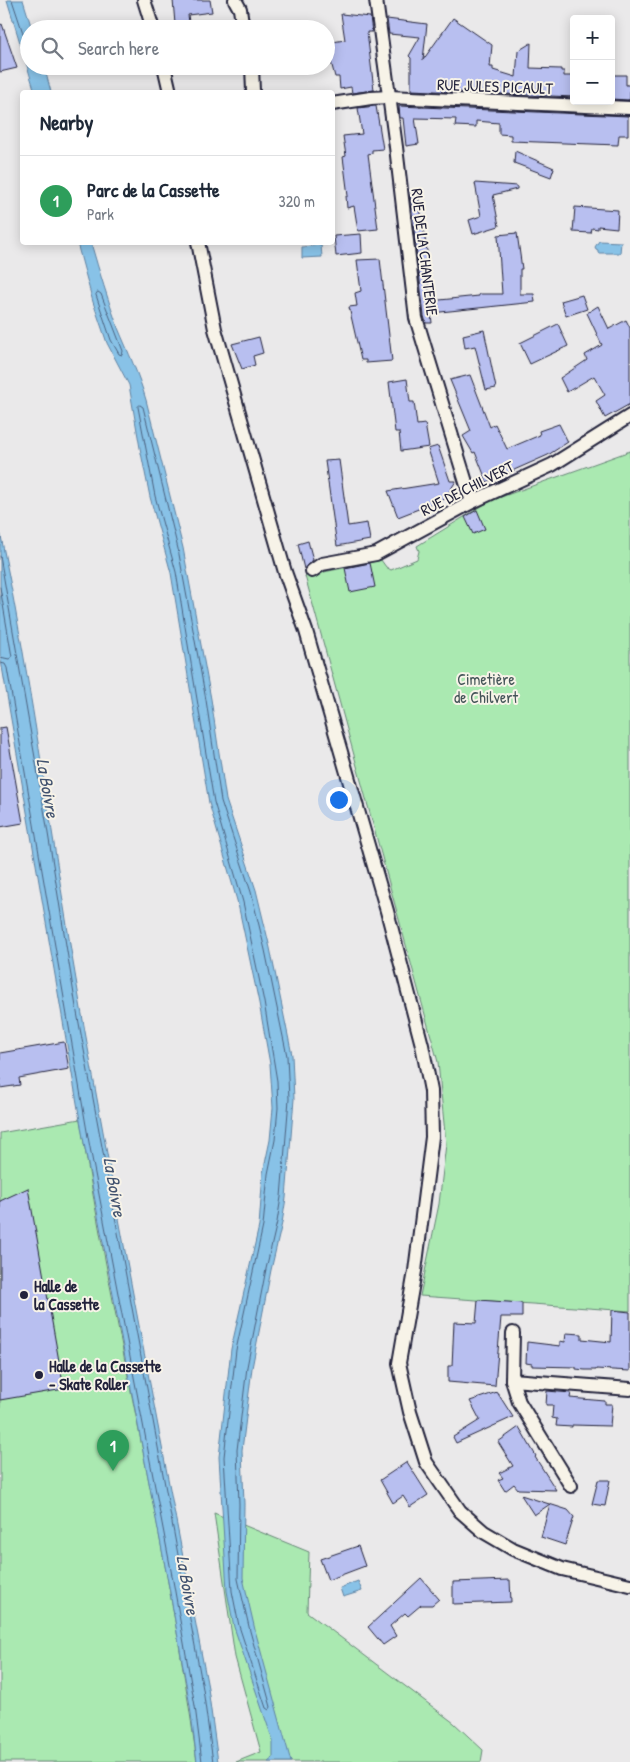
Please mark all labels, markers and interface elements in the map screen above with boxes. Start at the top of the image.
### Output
map controls [570,15,615,105]
button: + [570,15,615,60]
search box [20,20,335,75]
icon: search [38,34,66,62]
text: Search here [78,35,159,61]
button: − [570,60,615,105]
street label: RUE JULES PICAULT [437,73,554,99]
text: Nearby [40,108,93,137]
text: Parc de la Cassette [87,177,220,203]
street label: RUE DE LA CHANTERIE [406,187,444,317]
text: 1 [53,190,59,212]
text: 320 m [279,190,315,212]
text: Park [87,203,114,225]
street label: RUE DE CHILVERT [417,455,518,521]
park label: Cimetière de Chilvert [454,668,519,708]
water label: La Boivre [31,756,66,820]
your location [326,787,352,813]
water label: La Boivre [98,1155,133,1219]
place label: Halle de la Cassette [34,1275,100,1315]
marker: Halle de la Cassette [18,1289,30,1301]
place label: Halle de la Cassette - Skate Roller [49,1355,162,1395]
marker: Halle de la Cassette - Skate Roller [33,1369,45,1381]
pin: 1 [97,1430,129,1471]
water label: La Boivre [171,1553,206,1617]

